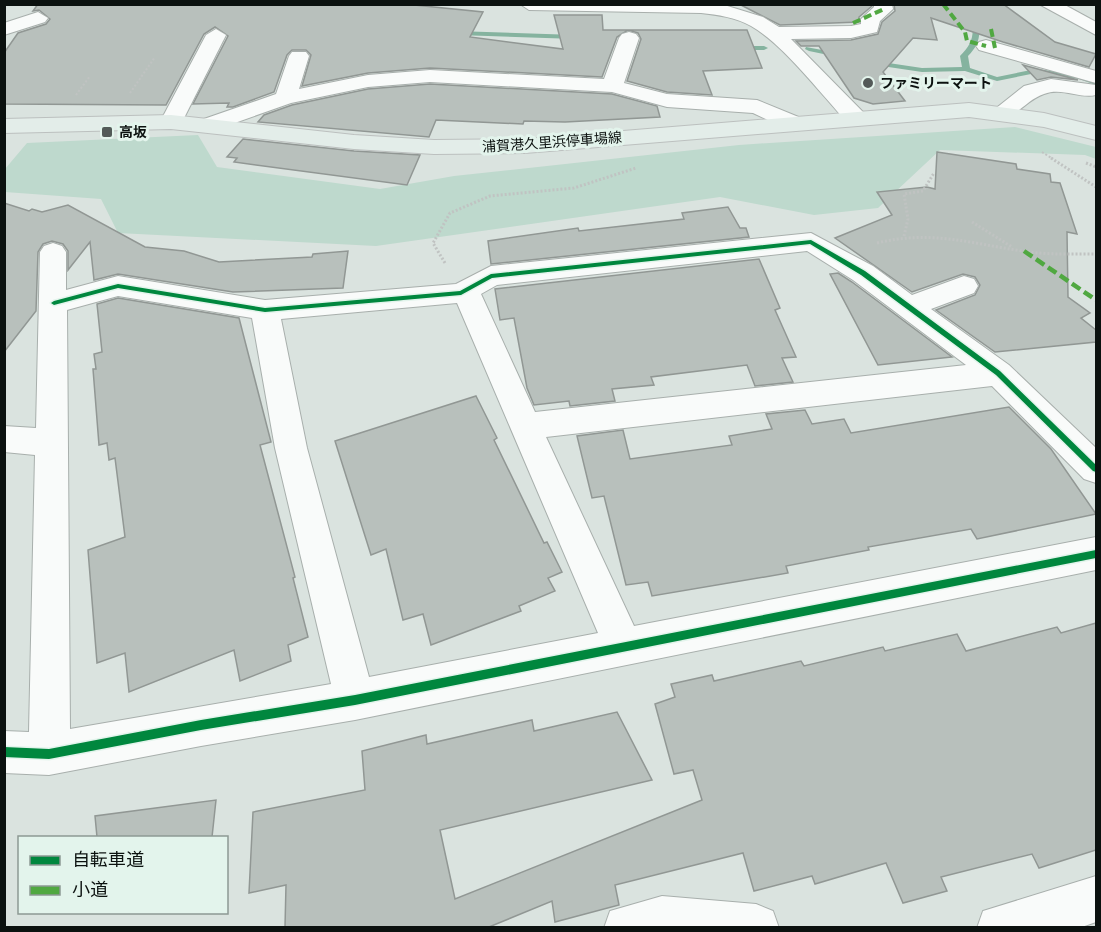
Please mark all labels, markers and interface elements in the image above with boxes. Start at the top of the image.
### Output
place label: ファミリーマート [880,74,992,92]
marker: ファミリーマート [861,76,875,90]
place label: 高坂 [119,123,147,141]
marker: 高坂 [100,125,114,139]
street label: 浦賀港久里浜停車場線 [482,128,622,156]
legend [18,836,228,914]
text: 自転車道 [72,848,144,871]
text: 小道 [72,878,108,901]

